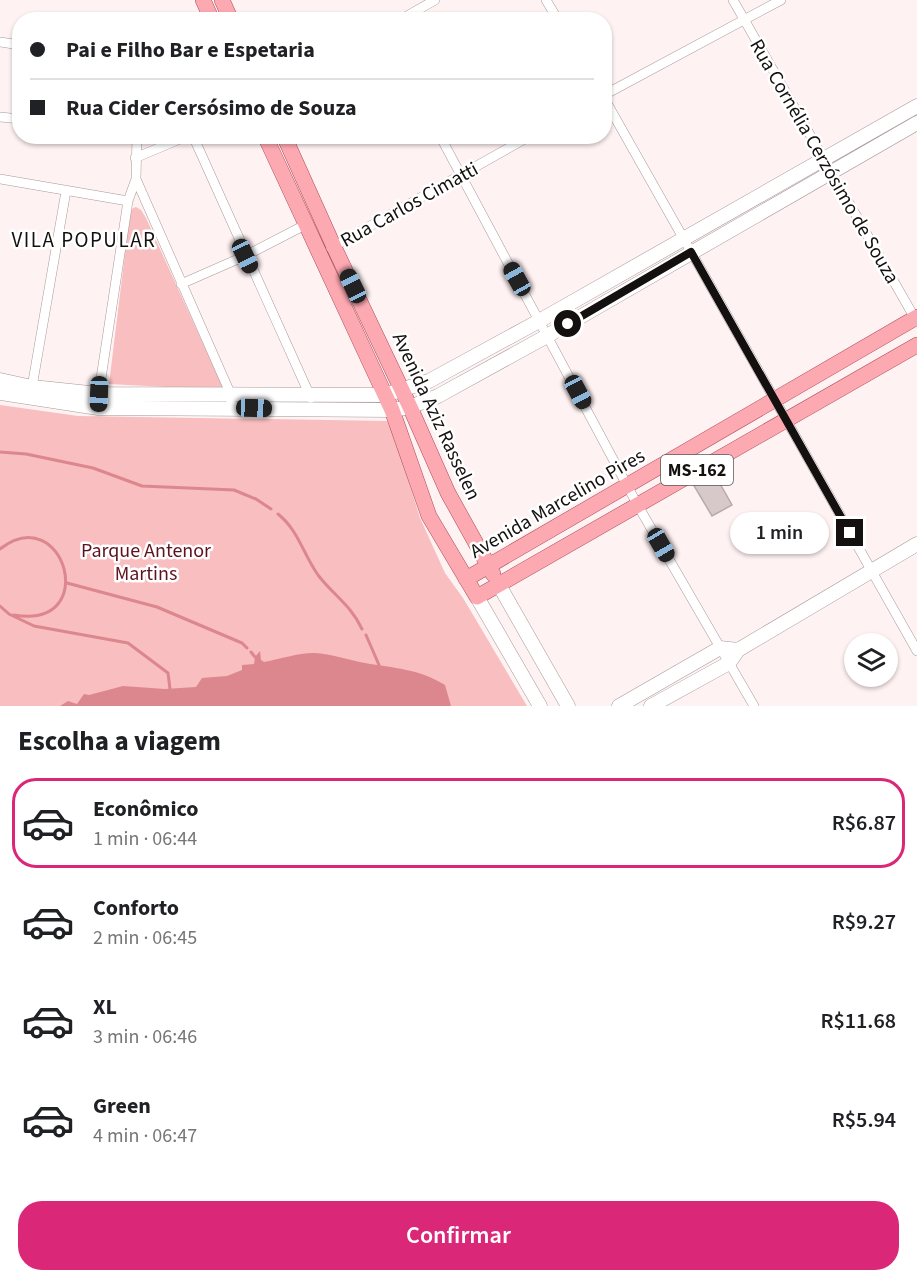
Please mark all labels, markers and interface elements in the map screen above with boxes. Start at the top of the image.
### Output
text: Pai e Filho Bar e Espetaria [66,34,315,66]
street label: Rua Cornélia Cerzósimo de Souza [742,34,906,289]
text: Rua Cider Cersósimo de Souza [66,92,357,124]
street label: Rua Carlos Cimatti [335,155,484,254]
district label: VILA POPULAR [11,225,157,255]
car [229,236,261,276]
car [500,259,534,299]
car [337,266,369,306]
route start [554,310,581,337]
street label: Avenida Aziz Rasselen [385,328,487,505]
car [562,372,594,412]
car [89,376,109,412]
car [236,398,272,418]
street label: Avenida Marcelino Pires [465,442,650,565]
road number: MS-162 [661,455,733,485]
callout: 1 min [730,512,829,554]
text: 1 min [756,519,803,547]
route end [836,519,863,546]
car [644,525,678,565]
park label: Parque Antenor Martins [81,537,211,588]
map controls [844,633,898,687]
button: layers [844,633,898,687]
text: Escolha a viagem [18,722,221,761]
text: Econômico [93,793,198,825]
icon: car [21,796,75,850]
text: R$6.87 [832,807,896,839]
text: 1 min · 06:44 [93,825,197,853]
text: Conforto [93,892,179,924]
icon: car [21,895,75,949]
text: R$9.27 [832,906,896,938]
text: 2 min · 06:45 [93,924,197,952]
text: XL [93,991,117,1023]
icon: car [21,994,75,1048]
text: R$11.68 [820,1005,896,1037]
text: 3 min · 06:46 [93,1023,197,1051]
text: Green [93,1090,151,1122]
icon: car [21,1093,75,1147]
text: R$5.94 [832,1104,896,1136]
text: 4 min · 06:47 [93,1122,197,1150]
button: Confirmar [18,1201,899,1270]

